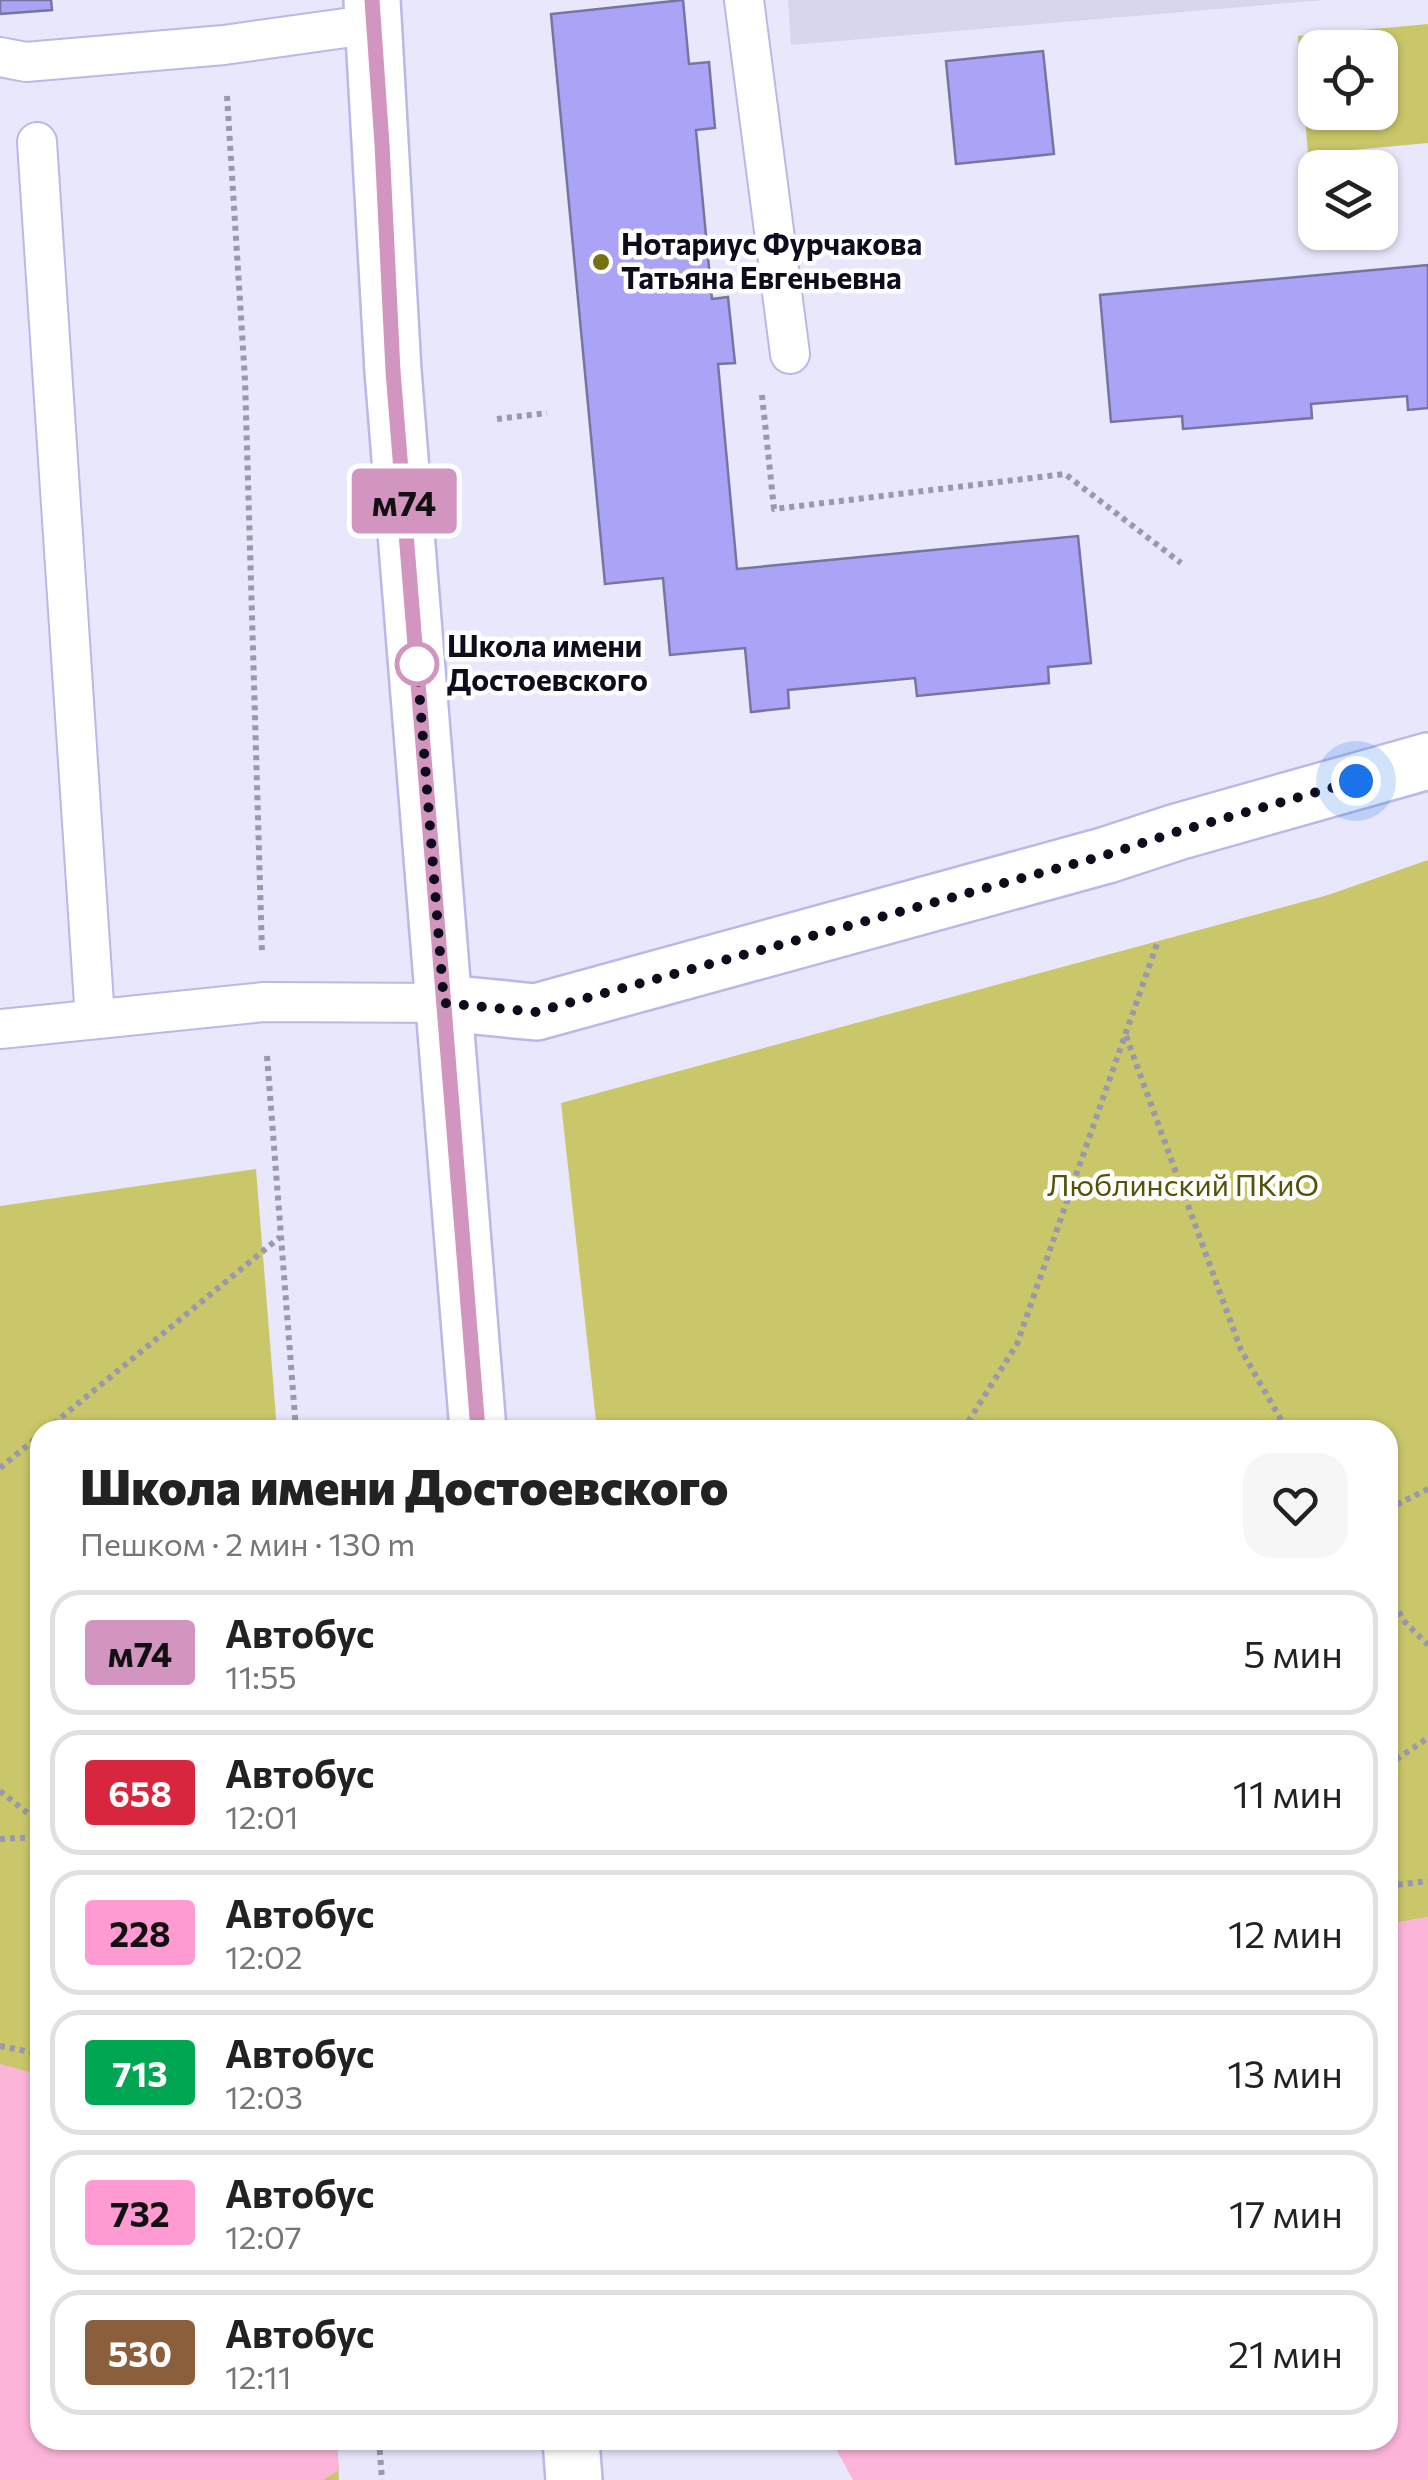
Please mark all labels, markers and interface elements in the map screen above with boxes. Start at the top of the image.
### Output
map controls [1298,30,1398,250]
button: locate [1298,30,1398,130]
button: layers [1298,150,1398,250]
place label: Нотариус Фурчакова Татьяна Евгеньевна [621,224,922,295]
marker: Нотариус Фурчакова Татьяна Евгеньевна [590,251,612,273]
line badge: м74 [346,468,462,534]
text: м74 [372,480,436,523]
place label: Школа имени Достоевского [447,626,648,697]
marker: Школа имени Достоевского [396,643,438,685]
your location [1331,756,1381,806]
park label: Люблинский ПКиО [1047,1165,1319,1202]
button: heart [1243,1453,1348,1558]
text: Школа имени Достоевского [80,1456,729,1515]
text: Пешком · 2 мин · 130 m [80,1523,415,1563]
text: Автобус [225,1609,375,1656]
text: 5 мин [1243,1629,1343,1676]
text: м74 [108,1631,172,1674]
text: 11:55 [225,1656,297,1696]
text: Автобус [225,1749,375,1796]
text: 11 мин [1233,1769,1343,1816]
text: 658 [108,1771,172,1814]
text: 12:01 [225,1796,299,1836]
text: Автобус [225,1889,375,1936]
text: 12 мин [1228,1909,1343,1956]
text: 228 [109,1911,171,1954]
text: 12:02 [225,1936,303,1976]
text: Автобус [225,2029,375,2076]
text: 13 мин [1227,2049,1343,2096]
text: 713 [112,2051,168,2094]
text: 12:03 [225,2076,303,2116]
text: Автобус [225,2169,375,2216]
text: 17 мин [1229,2189,1343,2236]
text: 732 [110,2191,170,2234]
text: 12:07 [225,2216,302,2256]
text: Автобус [225,2309,375,2356]
text: 21 мин [1228,2329,1343,2376]
text: 530 [108,2331,172,2374]
text: 12:11 [225,2356,291,2396]

